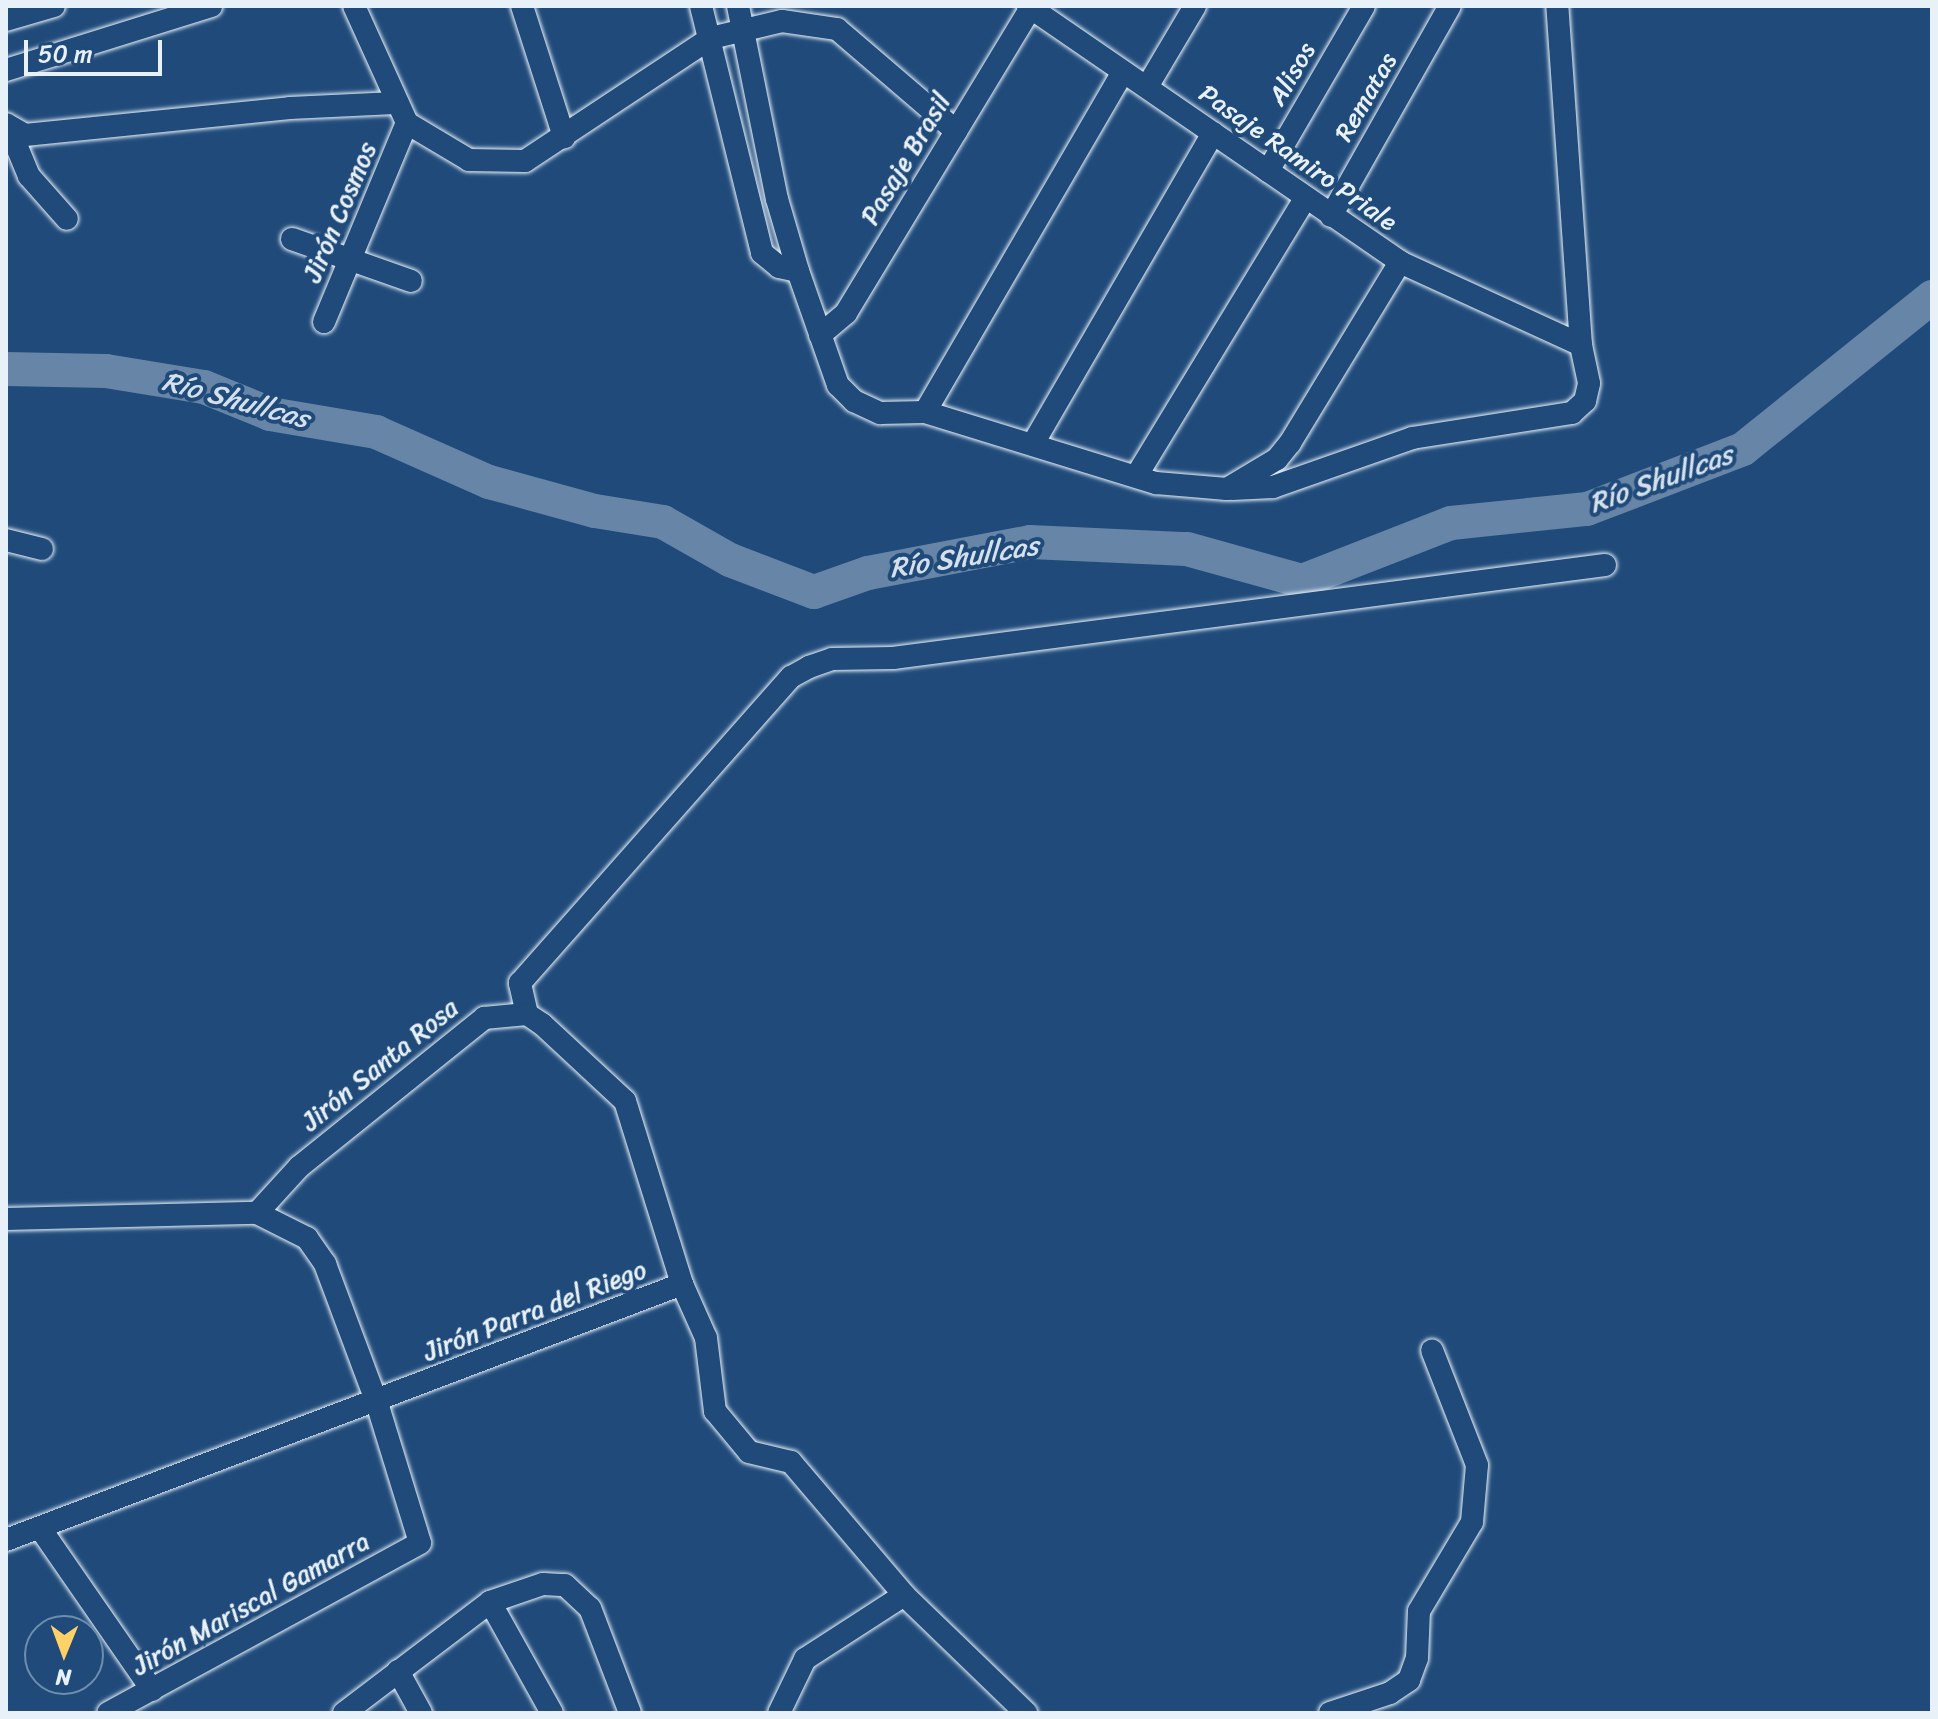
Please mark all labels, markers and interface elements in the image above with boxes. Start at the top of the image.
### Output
scale bar [28,24,166,74]
text: 50 m [38,33,93,75]
street label: Alisos [1262,37,1322,111]
street label: Rematas [1328,47,1404,147]
street label: Pasaje Ramiro Priale [1193,78,1403,238]
street label: Pasaje Brasil [854,87,958,231]
street label: Jirón Cosmos [296,137,384,287]
water label: Río Shullcas [159,364,313,436]
water label: Río Shullcas [1585,438,1737,520]
water label: Río Shullcas [887,529,1041,585]
street label: Jirón Santa Rosa [295,992,465,1138]
street label: Jirón Parra del Riego [419,1254,651,1368]
street label: Jirón Mariscal Gamarra [128,1526,374,1682]
north arrow [24,1615,104,1695]
text: N [56,1658,72,1697]

